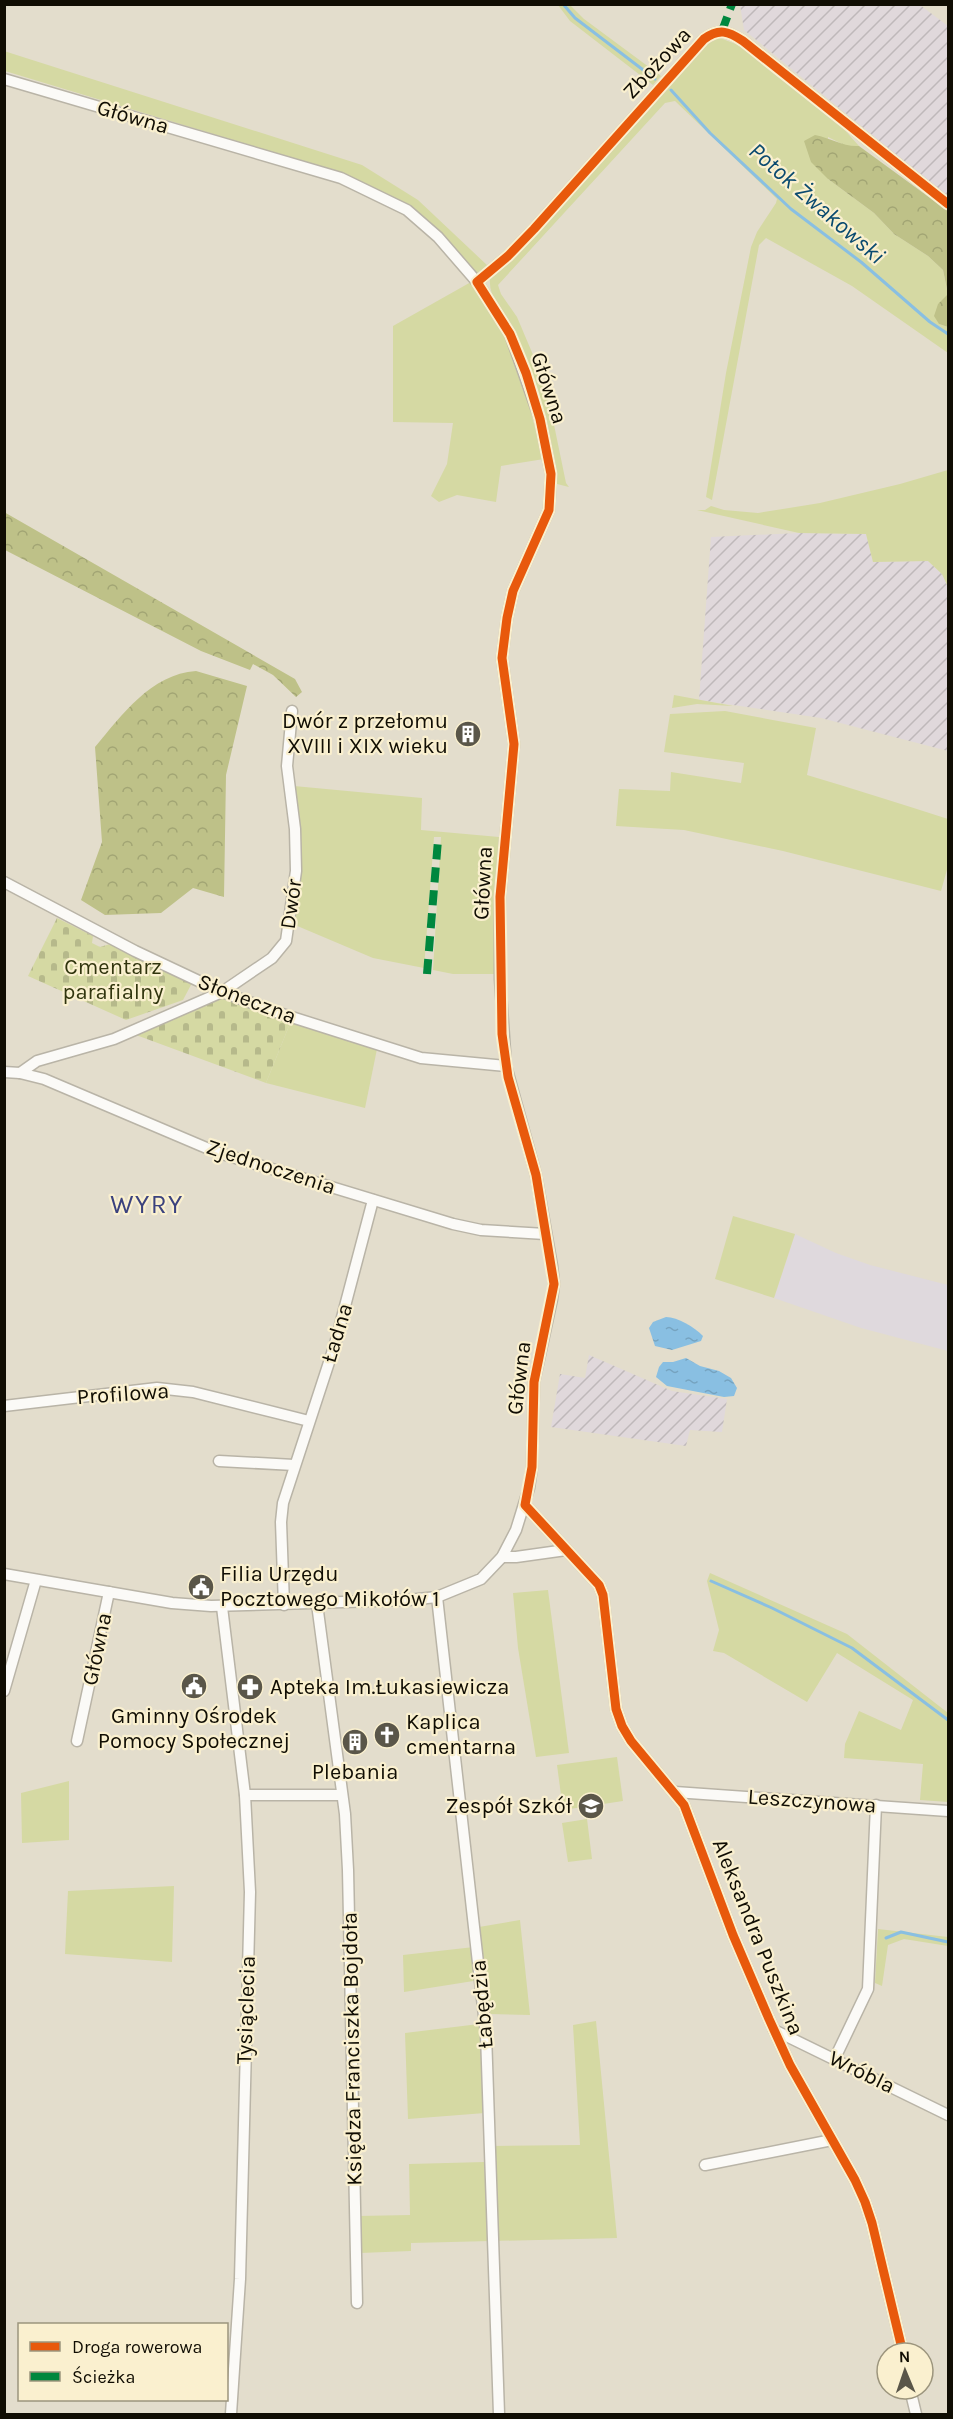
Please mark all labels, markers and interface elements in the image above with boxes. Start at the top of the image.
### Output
street label: Zbożowa [617,22,697,104]
street label: Główna [94,94,172,140]
water label: Potok Żwakowski [743,136,891,270]
street label: Główna [525,349,573,427]
place label: Dwór z przełomu XVIII i XIX wieku [282,708,448,759]
building icon: Dwór z przełomu XVIII i XIX wieku [453,719,483,749]
street label: Główna [468,846,498,920]
street label: Dwór [275,877,307,931]
park label: Cmentarz parafialny [63,954,163,1005]
street label: Słoneczna [194,968,300,1030]
street label: Zjednoczenia [203,1134,339,1200]
district label: WYRY [110,1189,184,1220]
street label: Ładna [316,1300,358,1366]
street label: Główna [502,1340,536,1416]
street label: Profilowa [76,1378,170,1410]
place label: Filia Urzędu Pocztowego Mikołów 1 [220,1561,439,1612]
public building icon: Filia Urzędu Pocztowego Mikołów 1 [186,1572,216,1602]
street label: Główna [77,1610,117,1688]
public building icon: Gminny Ośrodek Pomocy Społecznej [179,1671,209,1701]
pharmacy icon: Apteka Im.Łukasiewicza [235,1672,265,1702]
place label: Apteka Im.Łukasiewicza [270,1674,509,1700]
place label: Gminny Ośrodek Pomocy Społecznej [98,1703,290,1754]
place label: Kaplica cmentarna [406,1709,516,1760]
church icon: Kaplica cmentarna [372,1720,402,1750]
building icon: Plebania [340,1727,370,1757]
place label: Plebania [312,1759,398,1785]
street label: Leszczynowa [747,1784,877,1818]
school or university icon: Zespół Szkół [576,1791,606,1821]
place label: Zespół Szkół [446,1793,573,1819]
street label: Aleksandra Puszkina [707,1835,809,2039]
street label: Księdza Franciszka Bojdoła [337,1912,367,2186]
street label: Tysiąclecia [231,1955,261,2065]
street label: Łabędzia [465,1959,499,2049]
street label: Wróbla [825,2045,899,2099]
legend [18,2323,228,2401]
text: Droga rowerowa [72,2336,203,2358]
north arrow [875,2341,935,2401]
text: N [898,2347,911,2366]
text: Ścieżka [72,2365,135,2388]

